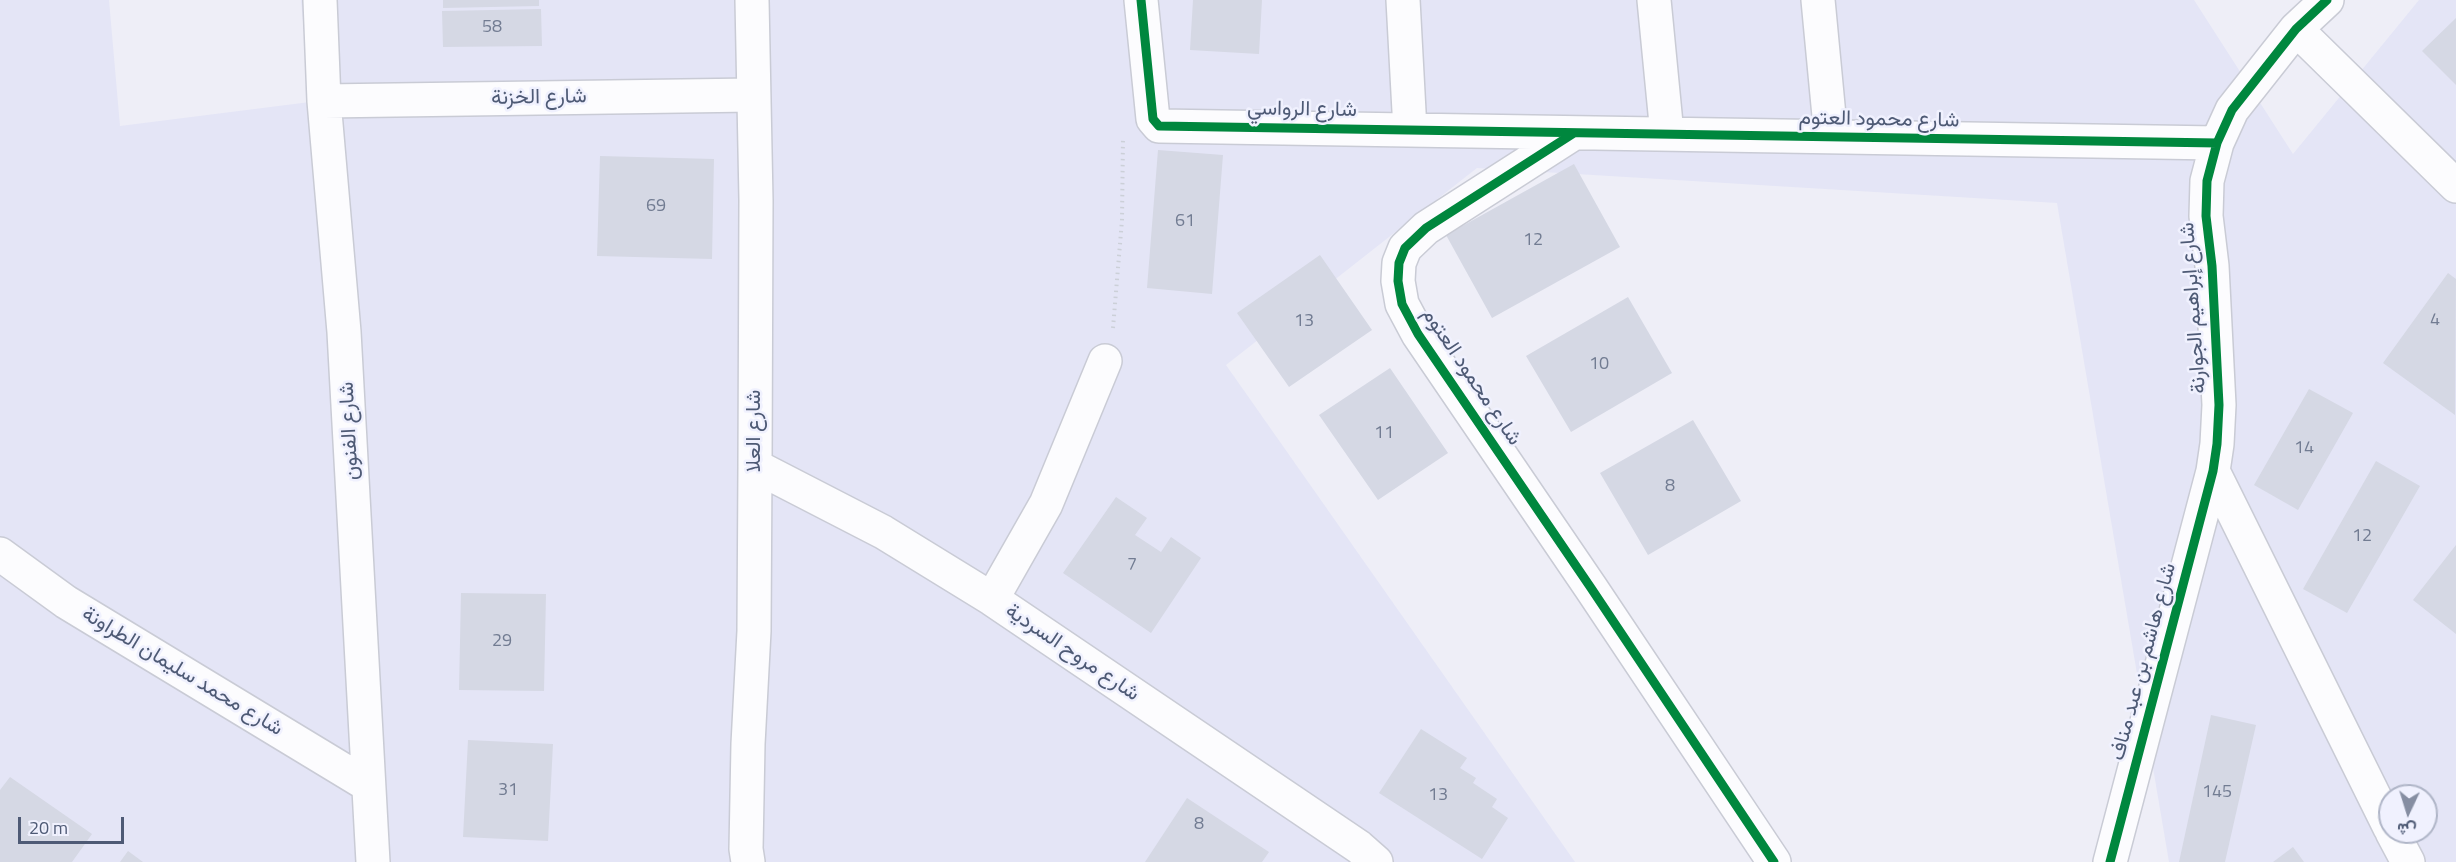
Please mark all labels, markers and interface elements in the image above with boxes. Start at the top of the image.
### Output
house number: 58 [482,17,502,39]
street label: شارع الخزنة [491,85,587,111]
street label: شارع الرواسي [1247,96,1357,124]
street label: شارع محمود العتوم [1798,106,1960,134]
house number: 69 [646,196,666,218]
house number: 61 [1175,211,1195,233]
street label: شارع إبراهيم الجوارنة [2175,221,2213,395]
house number: 12 [1523,230,1543,252]
street label: شارع محمود العتوم [1416,303,1526,451]
house number: 4 [2430,310,2440,332]
house number: 13 [1294,311,1314,333]
house number: 10 [1589,354,1609,376]
street label: شارع الفنون [335,381,365,481]
street label: شارع العلا [742,390,768,472]
house number: 11 [1374,423,1394,445]
house number: 14 [2294,438,2314,460]
house number: 8 [1665,476,1675,498]
house number: 12 [2352,526,2372,548]
house number: 7 [1127,555,1137,577]
street label: شارع هاشم بن عبد مناف [2106,561,2182,763]
street label: شارع مروح السردية [1000,599,1144,707]
street label: شارع محمد سليمان الطراونة [77,602,287,742]
house number: 29 [492,631,512,653]
house number: 31 [498,780,518,802]
house number: 145 [2202,782,2232,804]
north arrow [2378,784,2438,844]
house number: 13 [1428,785,1448,807]
scale bar [21,805,128,843]
text: 20 m [29,814,68,841]
house number: 8 [1194,814,1204,836]
text: ش [2396,817,2417,843]

